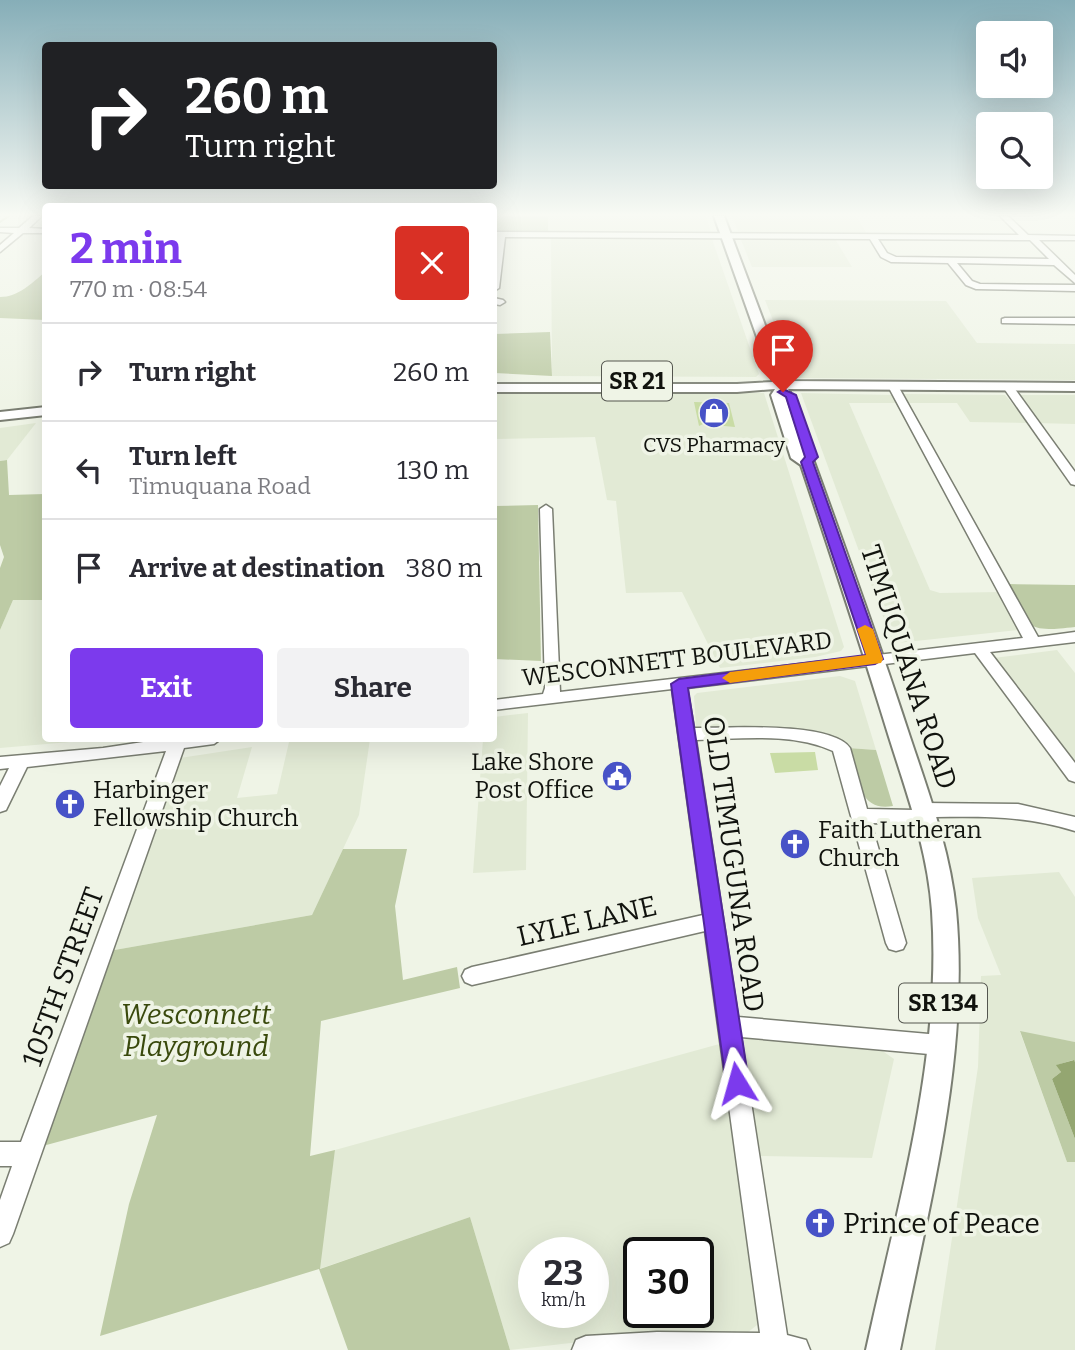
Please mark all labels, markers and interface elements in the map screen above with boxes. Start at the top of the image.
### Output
map controls [976,21,1053,189]
button: sound [976,21,1053,98]
text: 260 m [185,67,328,126]
icon: right [70,70,161,161]
button: search [976,112,1053,189]
text: Turn right [185,127,336,165]
text: 2 min [70,224,182,274]
button: close [395,226,469,300]
text: 770 m · 08:54 [70,275,207,303]
pin [753,320,813,392]
icon: arrive [764,331,802,369]
icon: right [70,353,108,391]
text: Turn right [129,357,256,388]
text: 260 m [393,357,469,388]
road number: SR 21 [602,362,672,400]
shop icon: CVS Pharmacy [697,396,731,430]
place label: CVS Pharmacy [643,432,786,458]
text: Turn left [129,441,237,472]
icon: left [70,451,108,489]
text: 130 m [397,455,469,486]
text: Timuquana Road [129,472,311,500]
street label: TIMUQUANA ROAD [854,541,964,793]
icon: arrive [70,549,108,587]
text: Arrive at destination [129,553,384,584]
text: 380 m [405,553,483,584]
street label: WESCONNETT BOULEVARD [520,626,834,692]
button: Exit [70,648,263,728]
button: Share [277,648,469,728]
street label: OLD TIMUGUNA ROAD [697,714,771,1014]
place label: Lake Shore Post Office [471,748,594,804]
public building icon: Lake Shore Post Office [600,759,634,793]
place label: Harbinger Fellowship Church [93,776,298,832]
church icon: Harbinger Fellowship Church [53,787,87,821]
place label: Faith Lutheran Church [818,816,982,872]
church icon: Faith Lutheran Church [778,827,812,861]
street label: 105TH STREET [15,883,111,1071]
street label: LYLE LANE [514,889,660,953]
road number: SR 134 [899,984,987,1022]
park label: Wesconnett Playground [121,998,272,1063]
position arrow [700,1046,774,1120]
church icon: Prince of Peace [803,1206,837,1240]
place label: Prince of Peace [843,1207,1040,1240]
speed limit sign: 30 [623,1237,714,1328]
text: 23 [544,1252,583,1294]
text: km/h [541,1289,586,1311]

